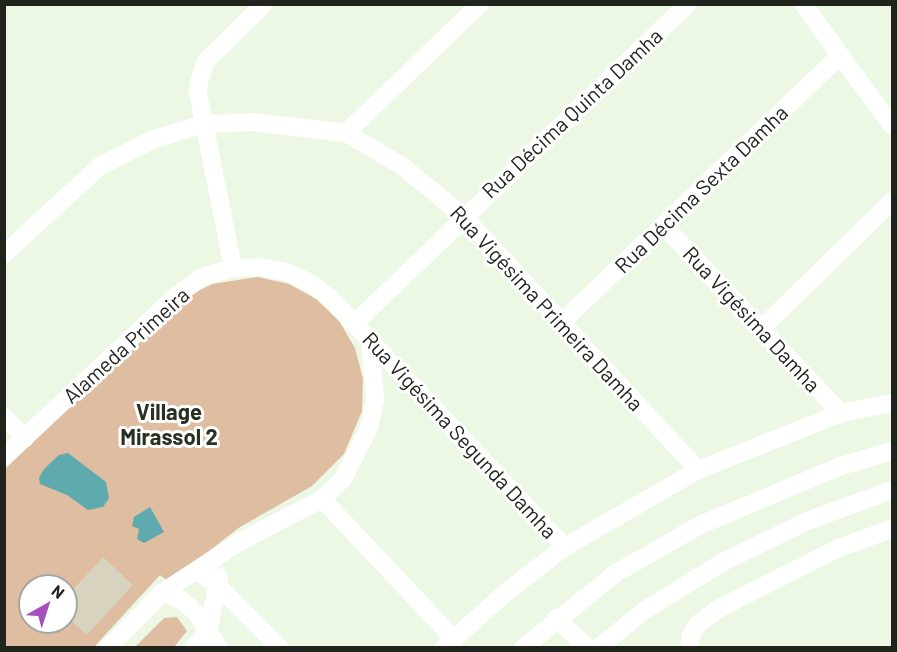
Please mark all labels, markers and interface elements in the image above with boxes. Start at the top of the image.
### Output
street label: Rua Décima Quinta Damha [477,23,667,203]
street label: Rua Décima Sexta Damha [609,100,793,278]
street label: Rua Vigésima Primeira Damha [445,200,649,416]
street label: Rua Vigésima Damha [678,241,826,397]
street label: Alameda Primeira [58,282,194,408]
street label: Rua Vigésima Segunda Damha [358,326,562,544]
district label: Village Mirassol 2 [120,398,218,450]
north arrow [18,574,78,634]
text: N [48,580,68,602]

